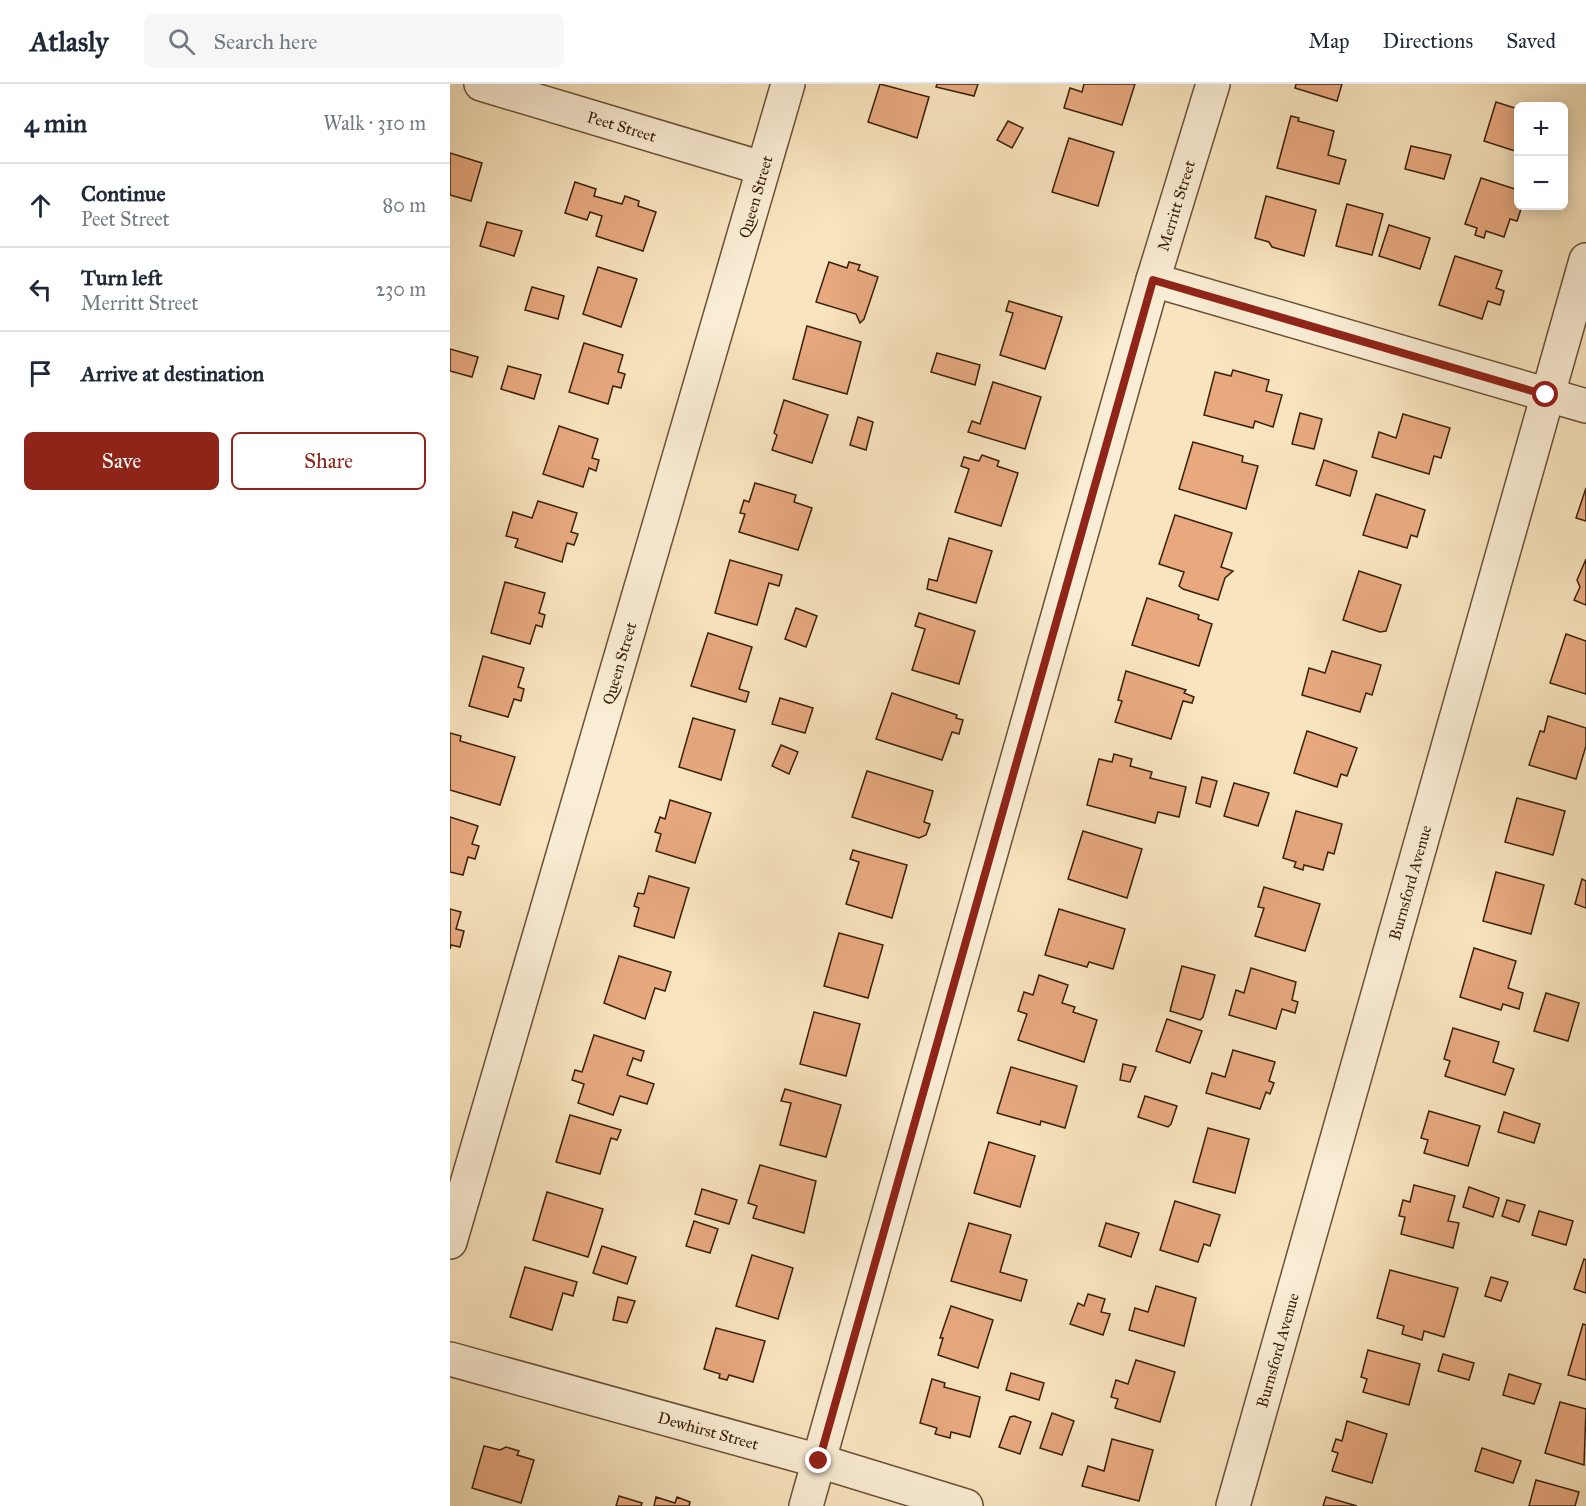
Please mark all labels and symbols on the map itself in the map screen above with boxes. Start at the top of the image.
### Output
street label: Peet Street [585,107,659,146]
street label: Queen Street [735,153,777,240]
street label: Merritt Street [1153,158,1199,253]
route start [1532,381,1558,407]
street label: Queen Street [598,619,641,707]
street label: Burnsford Avenue [1385,823,1435,942]
street label: Burnsford Avenue [1252,1290,1303,1410]
street label: Dewhirst Street [656,1408,761,1454]
route end [805,1447,831,1473]

